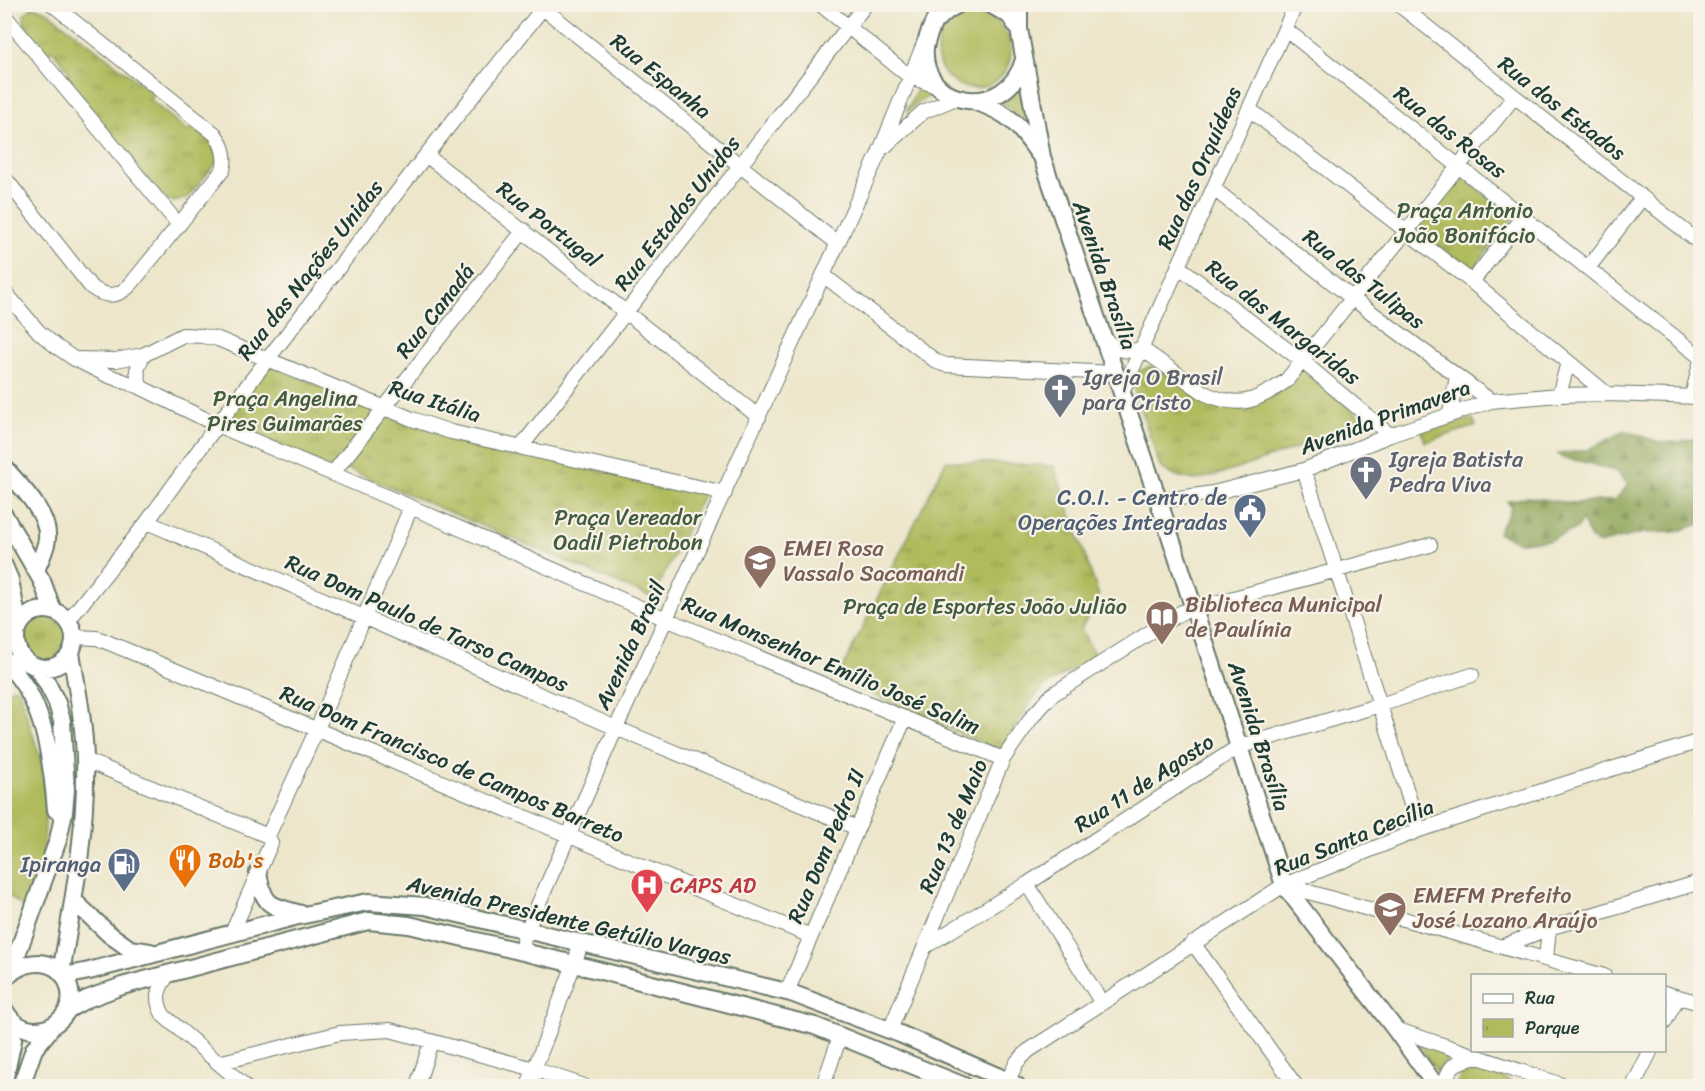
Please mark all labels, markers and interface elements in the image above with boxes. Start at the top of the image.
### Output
street label: Rua Espanha [602,23,720,129]
street label: Rua dos Estados [1489,45,1635,171]
street label: Rua das Rosas [1385,75,1516,189]
street label: Rua das Orquídeas [1146,80,1252,256]
street label: Rua Estados Unidos [604,126,751,299]
street label: Rua das Nações Unidas [227,170,394,369]
street label: Rua Portugal [488,170,611,278]
park label: Praça Antonio João Bonifácio [1394,191,1536,255]
street label: Avenida Brasília [1061,194,1149,355]
street label: Rua das Tulipas [1294,218,1435,340]
street label: Rua das Margaridas [1197,249,1370,396]
street label: Rua Canadá [385,255,485,367]
place label: Igreja O Brasil para Cristo [1082,358,1223,422]
street label: Rua Itália [384,368,486,434]
street label: Avenida Primavera [1293,368,1476,466]
church icon: Igreja O Brasil para Cristo [1042,372,1078,419]
park label: Praça Angelina Pires Guimarães [207,379,364,443]
place label: Igreja Batista Pedra Viva [1388,440,1524,504]
church icon: Igreja Batista Pedra Viva [1348,454,1384,501]
place label: C.O.I. - Centro de Operações Integradas [1018,478,1227,542]
public building icon: C.O.I. - Centro de Operações Integradas [1232,492,1268,539]
park label: Praça Vereador Oadil Pietrobon [553,498,703,562]
place label: EMEI Rosa Vassalo Sacomandi [783,529,965,593]
street label: Rua Dom Paulo de Tarso Campos [279,543,576,704]
school or university icon: EMEI Rosa Vassalo Sacomandi [742,543,778,590]
street label: Avenida Brasil [583,573,677,717]
street label: Rua Monsenhor Emílio José Salim [676,584,987,746]
place label: Biblioteca Municipal de Paulínia [1185,585,1383,649]
park label: Praça de Esportes João Julião [843,587,1127,626]
library icon: Biblioteca Municipal de Paulínia [1144,599,1180,646]
street label: Avenida Brasília [1216,655,1302,816]
street label: Rua Dom Francisco de Campos Barreto [274,674,630,854]
street label: Rua 11 de Agosto [1066,723,1222,843]
street label: Rua 13 de Maio [907,752,999,899]
street label: Rua Dom Pedro II [776,762,876,930]
street label: Rua Santa Cecília [1268,787,1440,887]
place label: Bob's [208,841,264,880]
restaurant icon: Bob's [167,842,203,889]
place label: Ipiranga [19,845,101,884]
fuel station icon: Ipiranga [106,846,142,893]
street label: Avenida Presidente Getúlio Vargas [402,863,736,976]
place label: CAPS AD [670,866,757,905]
hospital icon: CAPS AD [629,867,665,914]
place label: EMEFM Prefeito José Lozano Araújo [1412,876,1598,940]
school or university icon: EMEFM Prefeito José Lozano Araújo [1372,890,1408,937]
legend [1471,974,1666,1052]
text: Rua [1525,982,1556,1014]
text: Parque [1525,1012,1580,1044]

